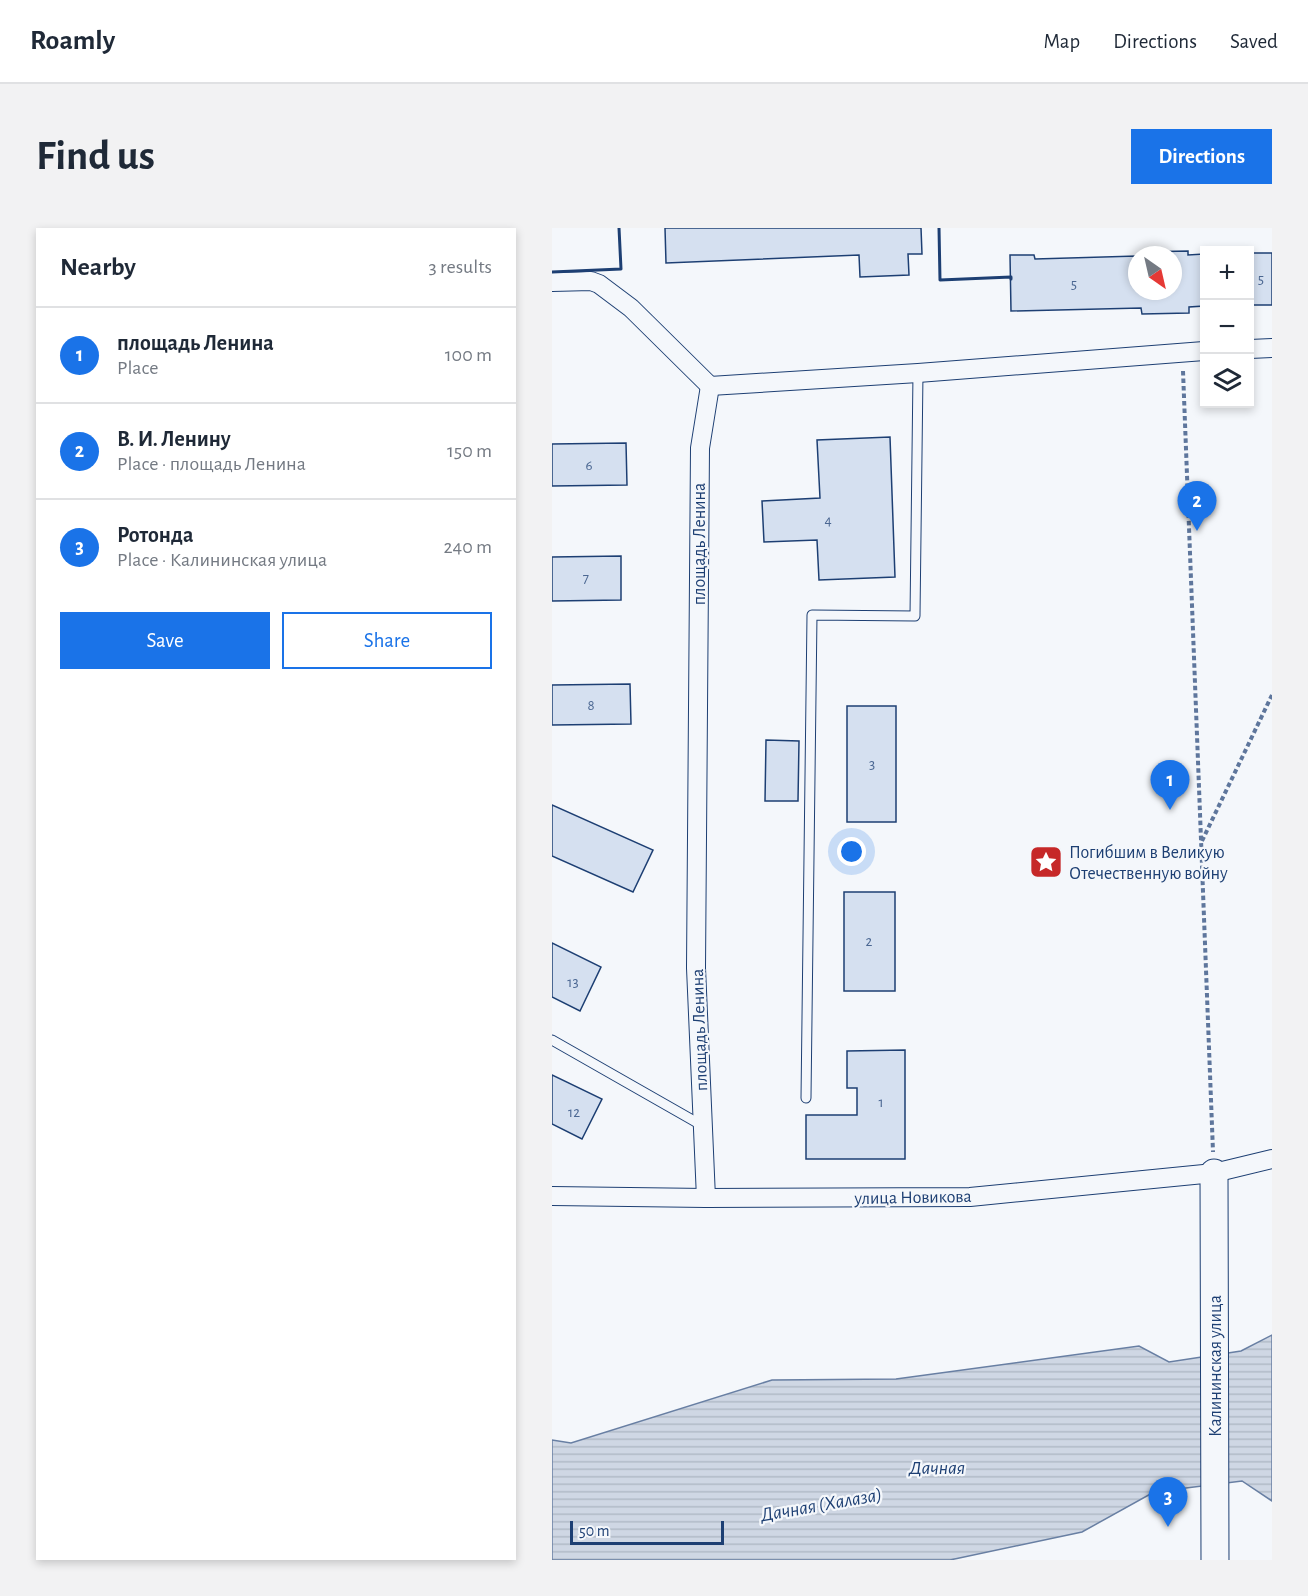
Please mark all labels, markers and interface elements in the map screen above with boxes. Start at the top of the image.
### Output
text: Roamly [30,27,115,55]
text: Map [1044,31,1080,52]
text: Directions [1113,31,1197,52]
text: Saved [1230,31,1278,52]
button: Directions [1131,129,1272,184]
text: Find us [36,135,155,177]
north arrow [1128,246,1182,300]
map controls [1200,246,1254,408]
button: + [1200,246,1254,300]
text: Nearby [60,254,136,280]
text: 3 results [428,257,492,277]
house number: 5 [1258,272,1264,287]
house number: 5 [1071,277,1077,292]
button: − [1200,300,1254,354]
text: площадь Ленина [117,332,274,354]
text: 1 [76,345,83,365]
text: 100 m [445,345,492,365]
button: layers [1200,354,1254,408]
text: Place [117,358,158,378]
text: В. И. Ленину [117,428,231,450]
text: 2 [75,441,84,461]
text: 150 m [447,441,492,461]
text: Place · площадь Ленина [117,454,306,474]
house number: 6 [585,458,593,473]
pin: 2 [1178,482,1216,531]
street label: площадь Ленина [691,483,709,605]
house number: 4 [824,513,832,528]
text: Ротонда [117,524,193,546]
text: 3 [75,537,84,557]
text: 240 m [443,537,492,557]
text: Place · Калининская улица [117,550,327,570]
house number: 7 [583,571,589,586]
button: Save [60,612,270,669]
button: Share [282,612,492,669]
house number: 8 [587,698,595,713]
house number: 3 [869,757,875,772]
pin: 1 [1150,760,1190,810]
your location [837,837,866,866]
place label: Погибшим в Великую Отечественную войну [1069,843,1228,883]
place icon: Погибшим в Великую Отечественную войну [1028,844,1064,880]
house number: 2 [866,934,873,949]
street label: площадь Ленина [689,968,711,1092]
house number: 13 [567,975,579,990]
house number: 1 [878,1095,884,1110]
house number: 12 [568,1105,580,1120]
street label: улица Новикова [853,1188,972,1208]
street label: Калининская улица [1207,1295,1225,1437]
water label: Дачная [908,1458,965,1478]
pin: 3 [1148,1478,1188,1527]
water label: Дачная (Халаза) [758,1484,884,1526]
scale bar [570,1518,724,1546]
text: 50 m [579,1523,610,1539]

